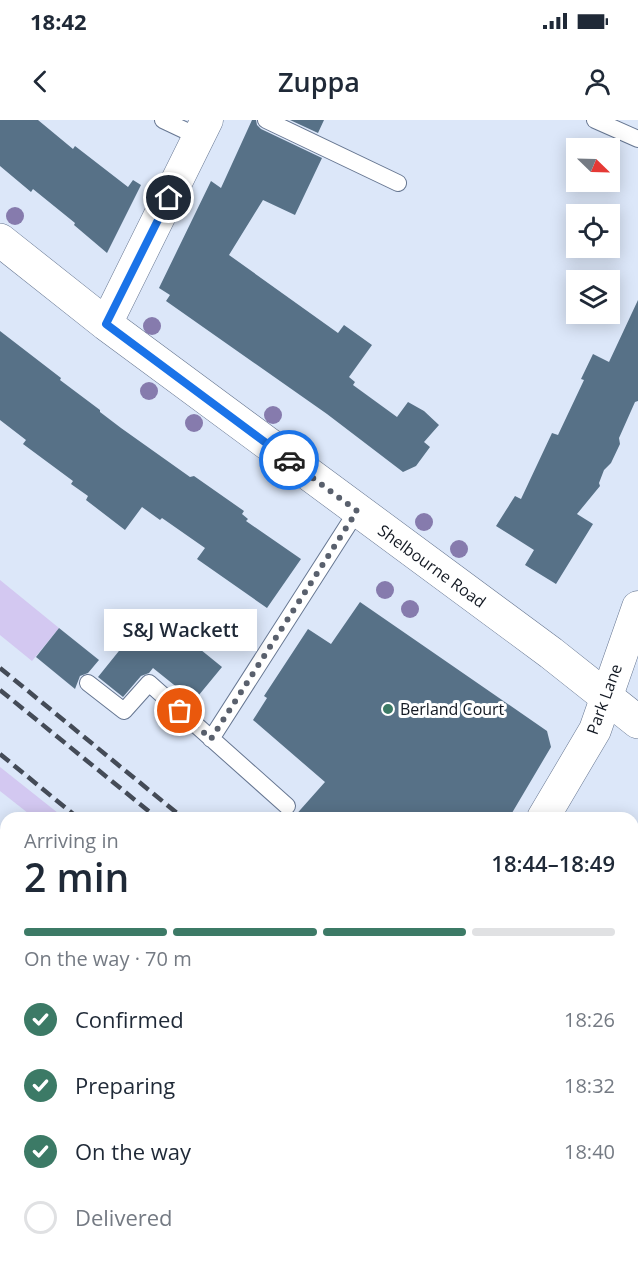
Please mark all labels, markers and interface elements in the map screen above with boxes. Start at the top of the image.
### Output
text: 18:42 [30,6,87,36]
text: Zuppa [278,63,360,100]
icon: back [24,65,57,98]
icon: person [581,65,614,98]
north arrow [566,138,620,192]
map controls [566,138,620,324]
pin [143,172,194,223]
icon: home [152,181,185,214]
button: locate [566,204,620,258]
button: layers [566,270,620,324]
courier [259,430,319,490]
icon: car [273,444,306,477]
street label: Shelbourne Road [374,519,490,613]
callout: S&J Wackett [104,609,256,651]
text: S&J Wackett [122,616,239,643]
street label: Park Lane [581,661,627,737]
pin [154,685,205,736]
icon: bag [163,694,196,727]
place label: Berland Court [400,698,505,720]
marker: Berland Court [381,702,395,716]
text: Arriving in [24,827,119,854]
text: 18:44–18:49 [491,848,615,878]
text: 2 min [24,850,129,903]
text: On the way · 70 m [24,945,192,972]
icon: check [24,1003,57,1036]
text: Confirmed [75,1004,184,1034]
text: 18:26 [564,1006,615,1033]
icon: check [24,1069,57,1102]
text: Preparing [75,1070,175,1100]
text: 18:32 [564,1072,615,1099]
icon: check [24,1135,57,1168]
text: On the way [75,1136,191,1166]
text: 18:40 [564,1138,615,1165]
text: Delivered [75,1202,173,1232]

